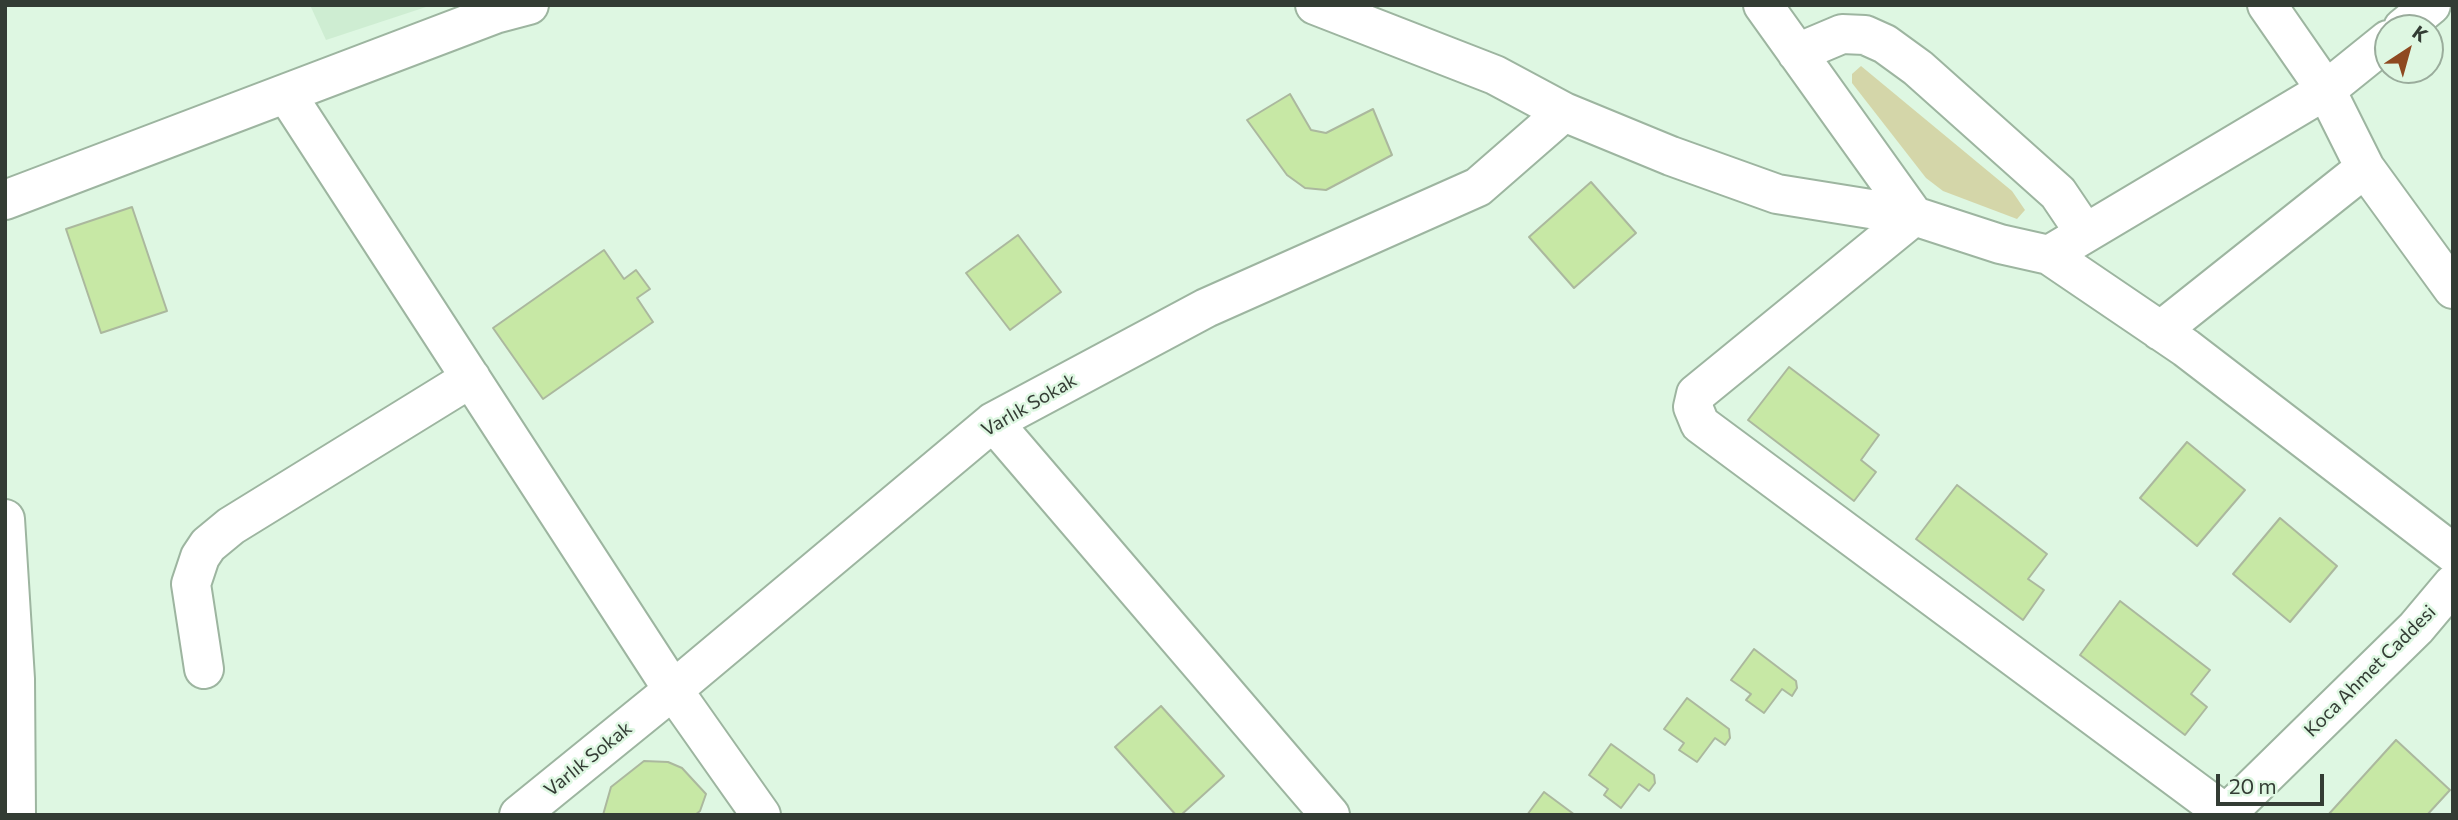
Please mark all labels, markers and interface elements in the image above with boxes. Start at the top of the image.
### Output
north arrow [2374,14,2444,84]
text: K [2408,20,2433,46]
street label: Varlık Sokak [977,369,1081,441]
street label: Koca Ahmet Caddesi [2299,600,2441,742]
street label: Varlık Sokak [540,717,636,801]
scale bar [2220,760,2328,804]
text: 20 m [2229,773,2277,798]

